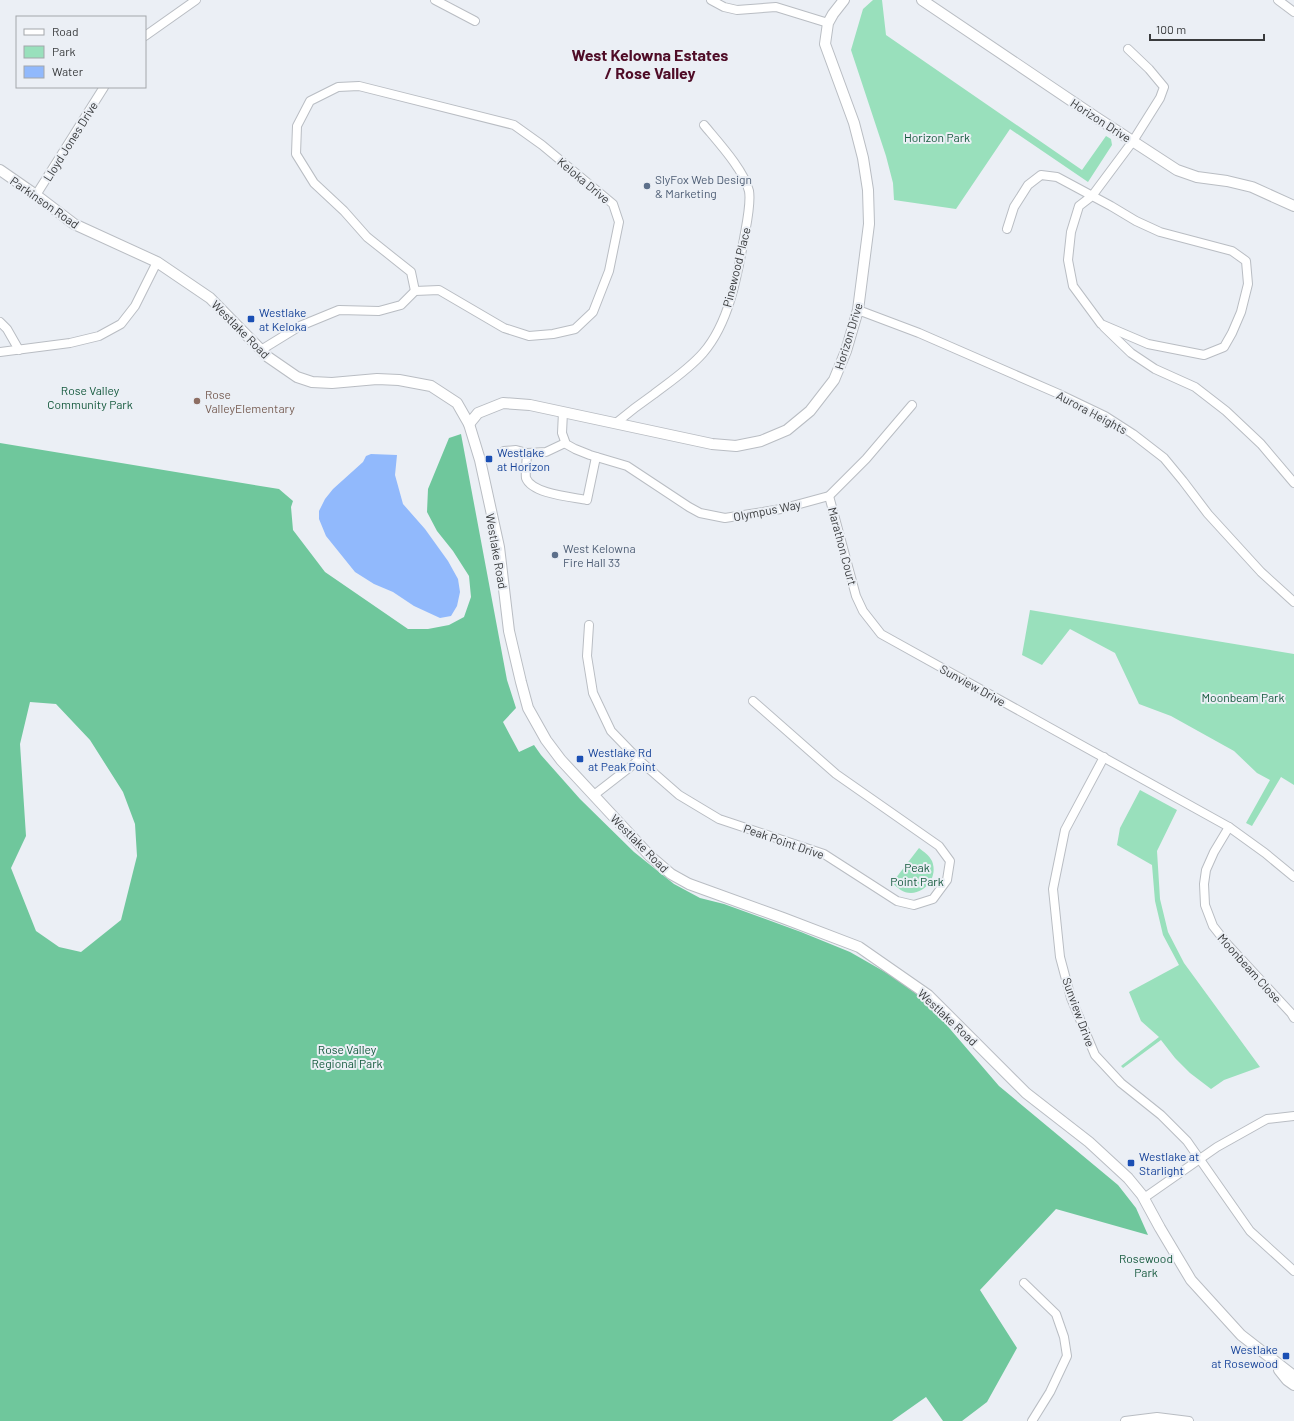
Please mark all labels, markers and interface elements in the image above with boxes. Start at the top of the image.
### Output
legend [16,16,146,88]
scale bar [1150,16,1264,42]
text: 100 m [1156,22,1186,36]
text: Road [52,24,79,38]
text: Park [52,44,76,58]
district label: West Kelowna Estates / Rose Valley [572,45,728,82]
text: Water [52,64,84,78]
street label: Horizon Drive [1068,95,1134,145]
street label: Lloyd Jones Drive [40,99,100,183]
park label: Horizon Park [904,130,970,144]
street label: Keloka Drive [555,154,613,206]
place label: SlyFox Web Design & Marketing [655,172,752,200]
street label: Parkinson Road [8,173,82,231]
marker: SlyFox Web Design & Marketing [642,181,652,191]
street label: Pinewood Place [719,226,753,308]
street label: Westlake Road [209,297,273,361]
street label: Horizon Drive [831,301,865,371]
place label: Westlake at Keloka [259,305,307,333]
marker: Westlake at Keloka [246,314,256,324]
park label: Rose Valley Community Park [47,383,133,411]
place label: Rose ValleyElementary [205,387,295,415]
street label: Aurora Heights [1054,388,1130,437]
marker: Rose ValleyElementary [192,396,202,406]
place label: Westlake at Horizon [497,445,550,473]
marker: Westlake at Horizon [484,454,494,464]
street label: Olympus Way [732,497,802,523]
street label: Marathon Court [826,505,860,587]
street label: Westlake Road [483,512,511,590]
place label: West Kelowna Fire Hall 33 [563,541,636,569]
marker: West Kelowna Fire Hall 33 [550,550,560,560]
street label: Sunview Drive [938,661,1008,709]
park label: Moonbeam Park [1202,690,1284,704]
place label: Westlake Rd at Peak Point [588,745,656,773]
marker: Westlake Rd at Peak Point [575,754,585,764]
street label: Westlake Road [608,811,672,875]
street label: Peak Point Drive [742,821,826,861]
park label: Peak Point Park [890,860,944,888]
street label: Moonbeam Close [1215,931,1285,1005]
street label: Sunview Drive [1060,975,1098,1049]
street label: Westlake Road [915,986,981,1048]
park label: Rose Valley Regional Park [311,1042,383,1070]
place label: Westlake at Starlight [1139,1149,1199,1177]
marker: Westlake at Starlight [1126,1158,1136,1168]
park label: Rosewood Park [1119,1251,1173,1279]
place label: Westlake at Rosewood [1211,1342,1278,1370]
marker: Westlake at Rosewood [1281,1351,1291,1361]

